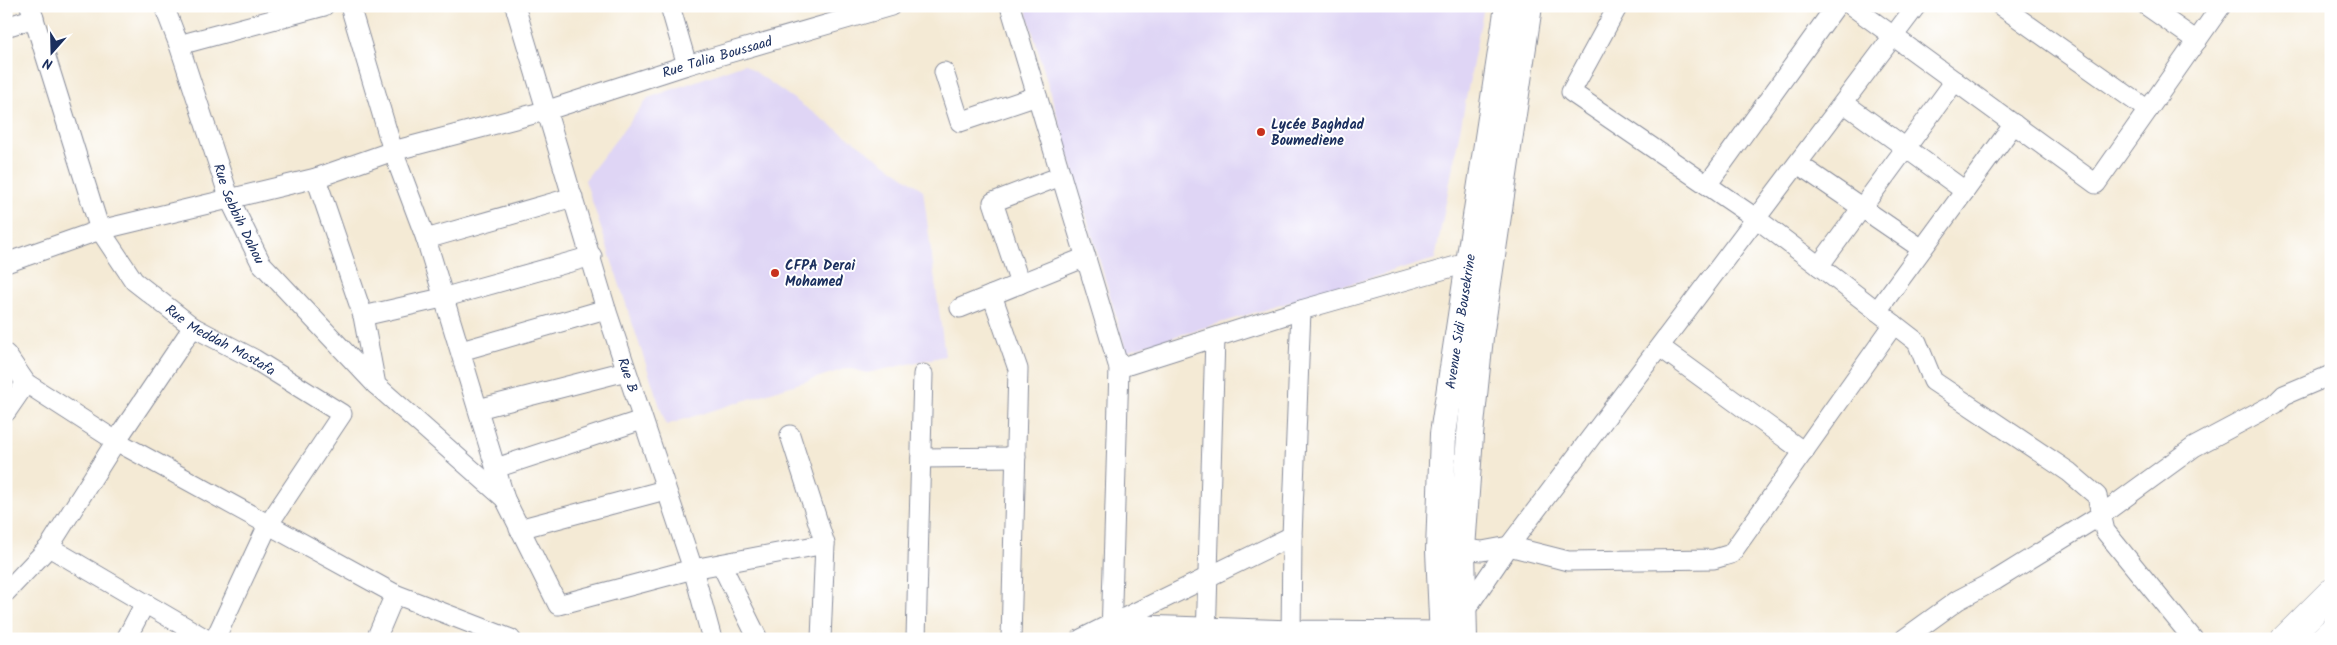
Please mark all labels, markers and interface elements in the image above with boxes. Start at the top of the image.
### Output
north arrow [28,28,78,78]
street label: Rue Talia Boussaad [659,31,776,84]
text: N [40,51,56,75]
place label: Lycée Baghdad Boumediene [1271,114,1365,152]
marker: Lycée Baghdad Boumediene [1255,126,1267,138]
street label: Rue Sebbih Dahou [207,161,270,268]
street label: Avenue Sidi Bousekrine [1440,252,1482,391]
place label: CFPA Derai Mohamed [785,255,855,293]
marker: CFPA Derai Mohamed [769,267,781,279]
street label: Rue Meddah Mostafa [160,299,280,382]
street label: Rue B [611,355,643,396]

